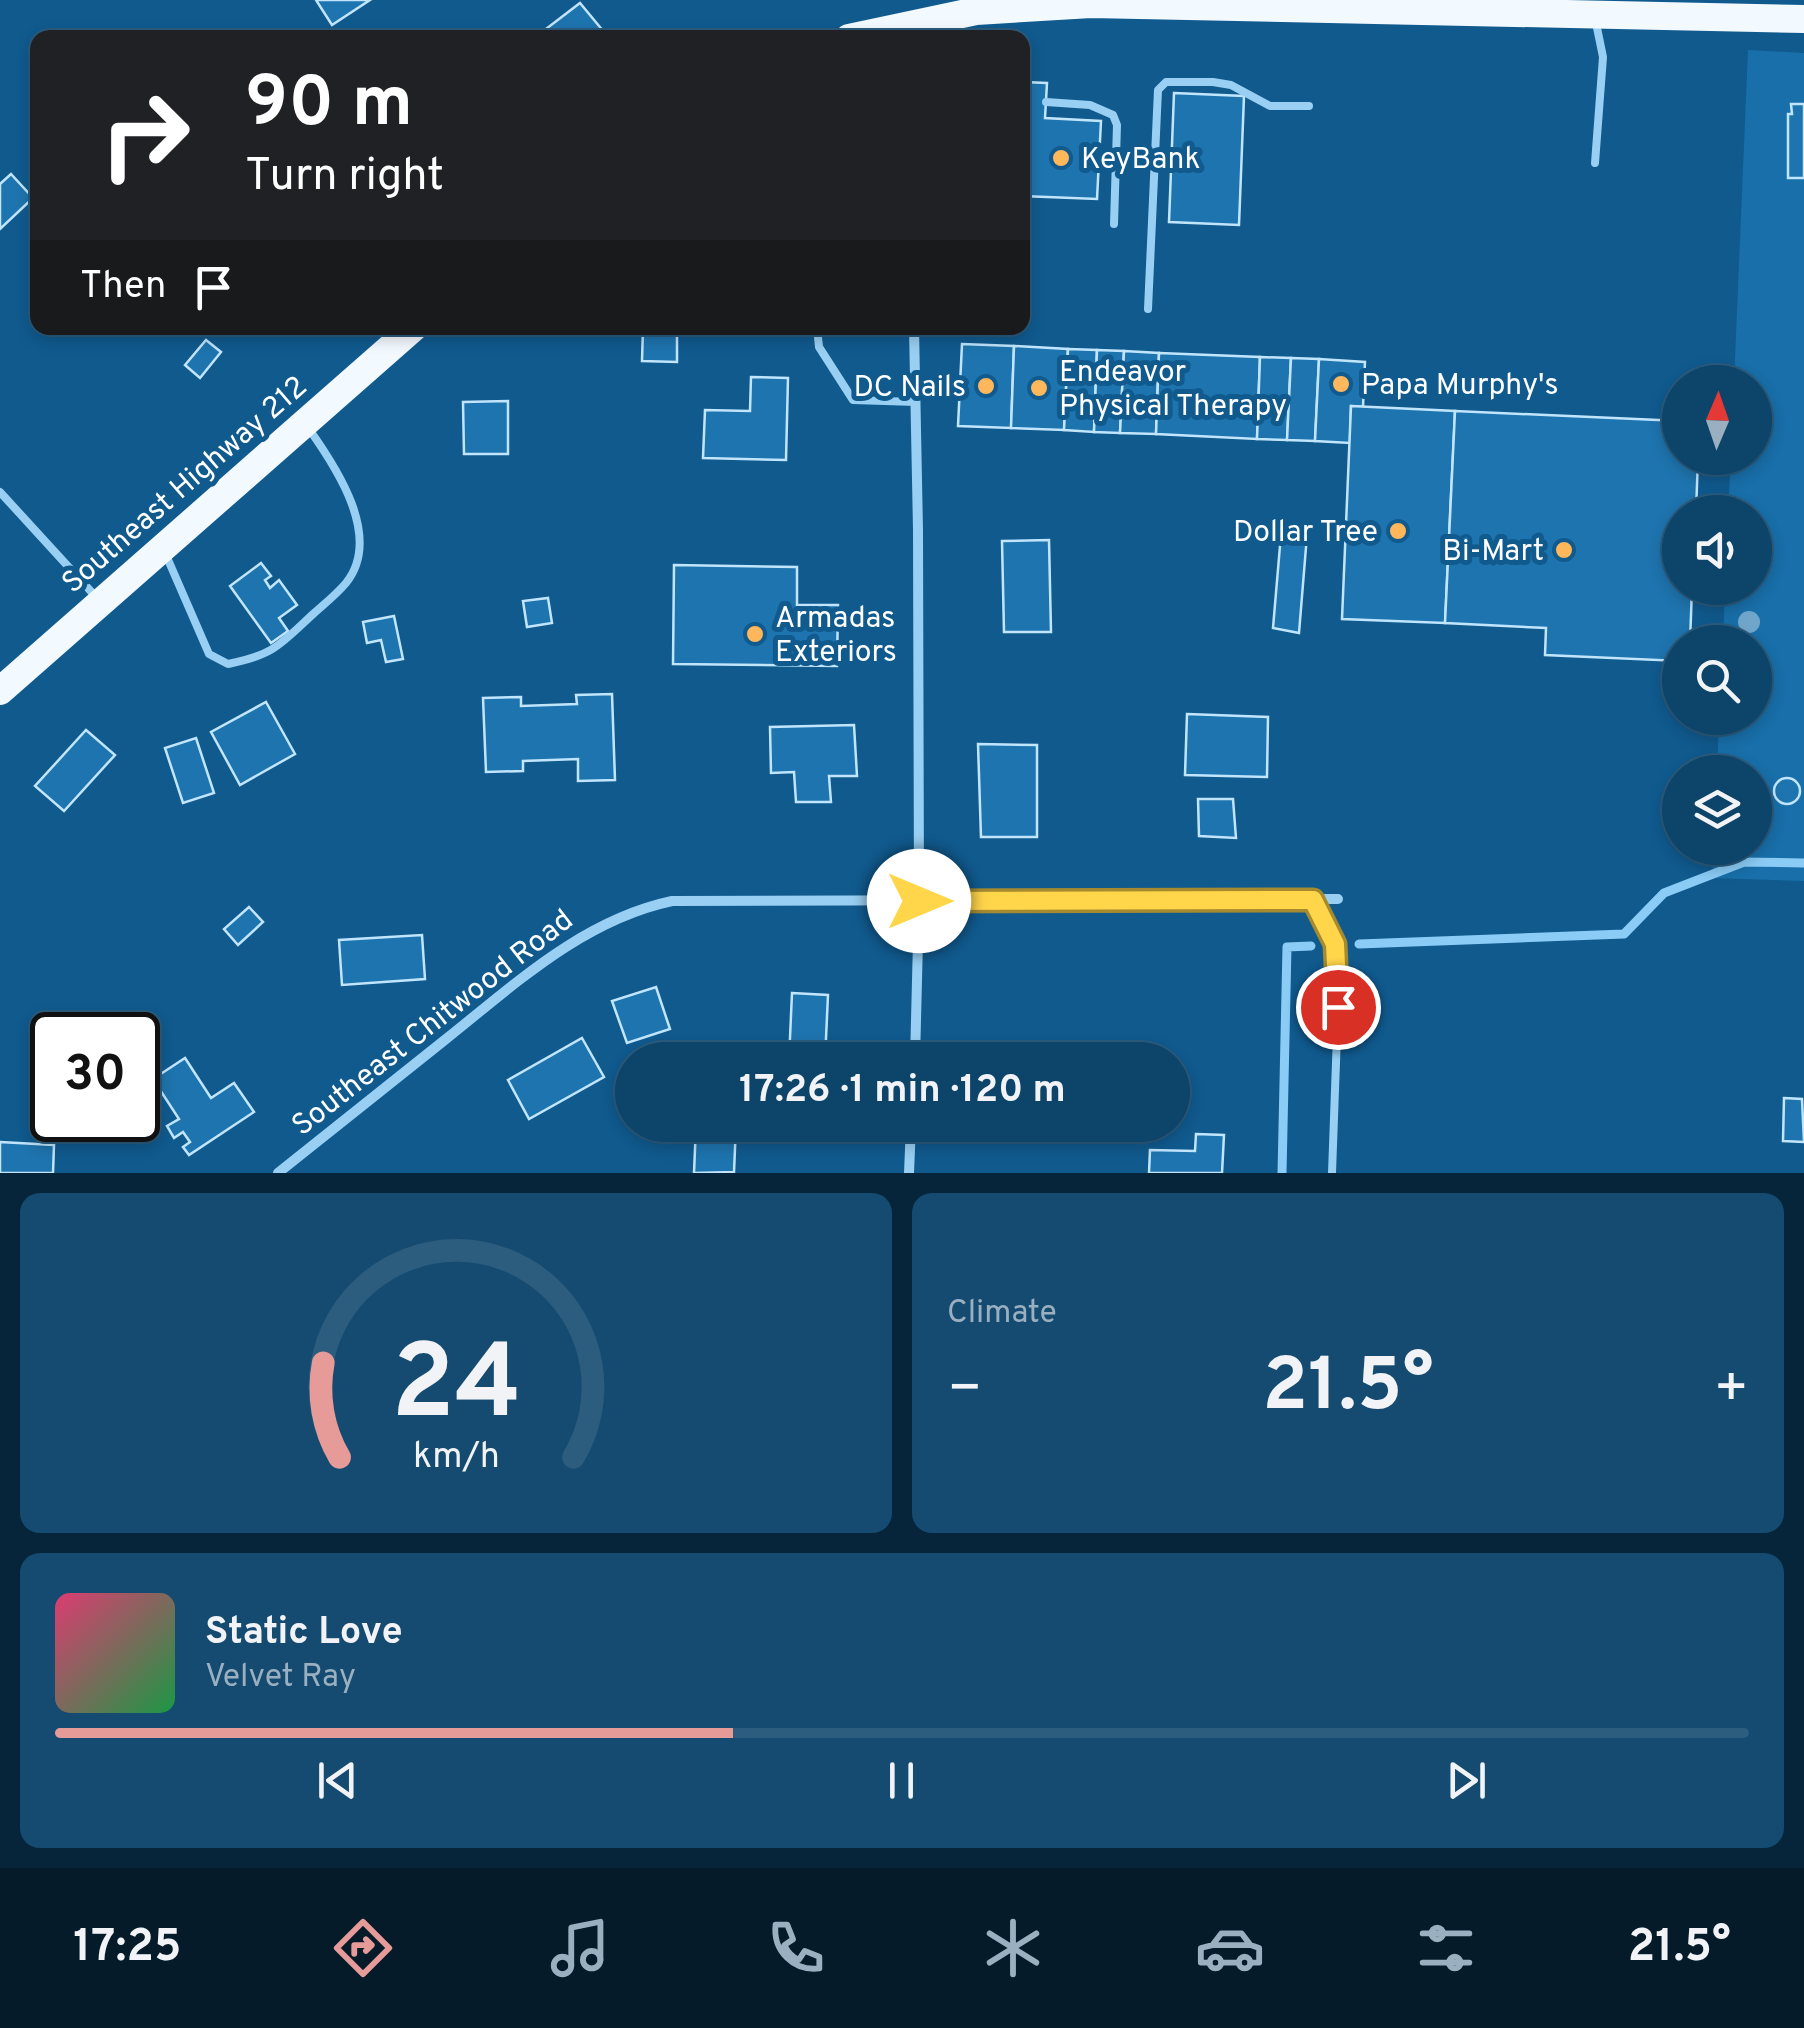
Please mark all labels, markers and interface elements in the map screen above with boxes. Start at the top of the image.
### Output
text: 90 m [245,62,413,151]
icon: right [80,70,210,200]
place label: KeyBank [1081,142,1200,179]
marker: KeyBank [1050,147,1072,169]
text: Turn right [245,149,444,206]
icon: arrive [186,260,241,315]
text: Then [80,263,166,312]
place label: Endeavor Physical Therapy [1059,355,1287,426]
north arrow [1662,365,1772,475]
map controls [1662,365,1772,865]
place label: Papa Murphy's [1361,368,1559,405]
street label: Southeast Highway 212 [55,369,316,602]
place label: DC Nails [853,370,966,407]
marker: Papa Murphy's [1330,373,1352,395]
marker: DC Nails [975,375,997,397]
marker: Endeavor Physical Therapy [1028,377,1050,399]
button: sound [1662,495,1772,605]
place label: Dollar Tree [1233,515,1378,552]
marker: Dollar Tree [1387,520,1409,542]
place label: Bi-Mart [1442,534,1544,571]
marker: Bi-Mart [1553,539,1575,561]
place label: Armadas Exteriors [775,601,897,672]
marker: Armadas Exteriors [744,623,766,645]
button: search [1662,625,1772,735]
button: layers [1662,755,1772,865]
position arrow [867,849,971,953]
street label: Southeast Chitwood Road [286,903,582,1145]
pin [1296,965,1381,1050]
icon: arrive [1311,980,1366,1035]
speed limit sign: 30 [30,1012,160,1142]
text: 17:26 · 1 min · 120 m [739,1067,1066,1116]
text: Climate [947,1294,1057,1334]
text: 24 [391,1323,521,1455]
text: 21.5° [1262,1342,1434,1437]
text: − [947,1356,982,1426]
text: + [1714,1356,1749,1426]
text: km/h [413,1435,499,1481]
text: Static Love [205,1609,403,1658]
text: Velvet Ray [205,1658,356,1698]
icon: previous [310,1753,365,1808]
icon: pause [874,1753,929,1808]
icon: next [1439,1753,1494,1808]
icon: directions [328,1913,398,1983]
icon: music [545,1913,615,1983]
icon: phone [761,1913,831,1983]
icon: climate [978,1913,1048,1983]
icon: car [1195,1913,1265,1983]
icon: filters [1411,1913,1481,1983]
text: 17:25 [73,1920,181,1977]
text: 21.5° [1628,1920,1731,1977]

